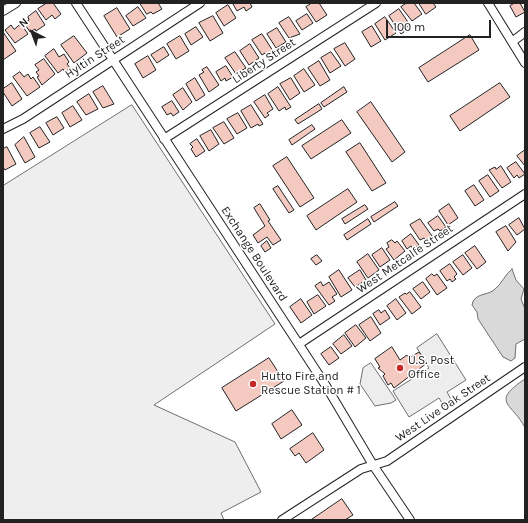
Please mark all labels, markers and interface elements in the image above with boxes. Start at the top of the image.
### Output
north arrow [12,12,52,52]
scale bar [388,12,493,38]
text: N [16,15,31,30]
text: 100 m [393,20,425,34]
street label: Hyltin Street [63,32,127,82]
street label: Liberty Street [230,35,298,87]
street label: Exchange Boulevard [218,204,290,304]
street label: West Metcalfe Street [354,221,456,297]
place label: U.S. Post Office [408,354,454,382]
marker: U.S. Post Office [395,363,405,373]
place label: Hutto Fire and Rescue Station # 1 [261,370,361,398]
street label: West Live Oak Street [393,371,493,445]
marker: Hutto Fire and Rescue Station # 1 [248,379,258,389]

